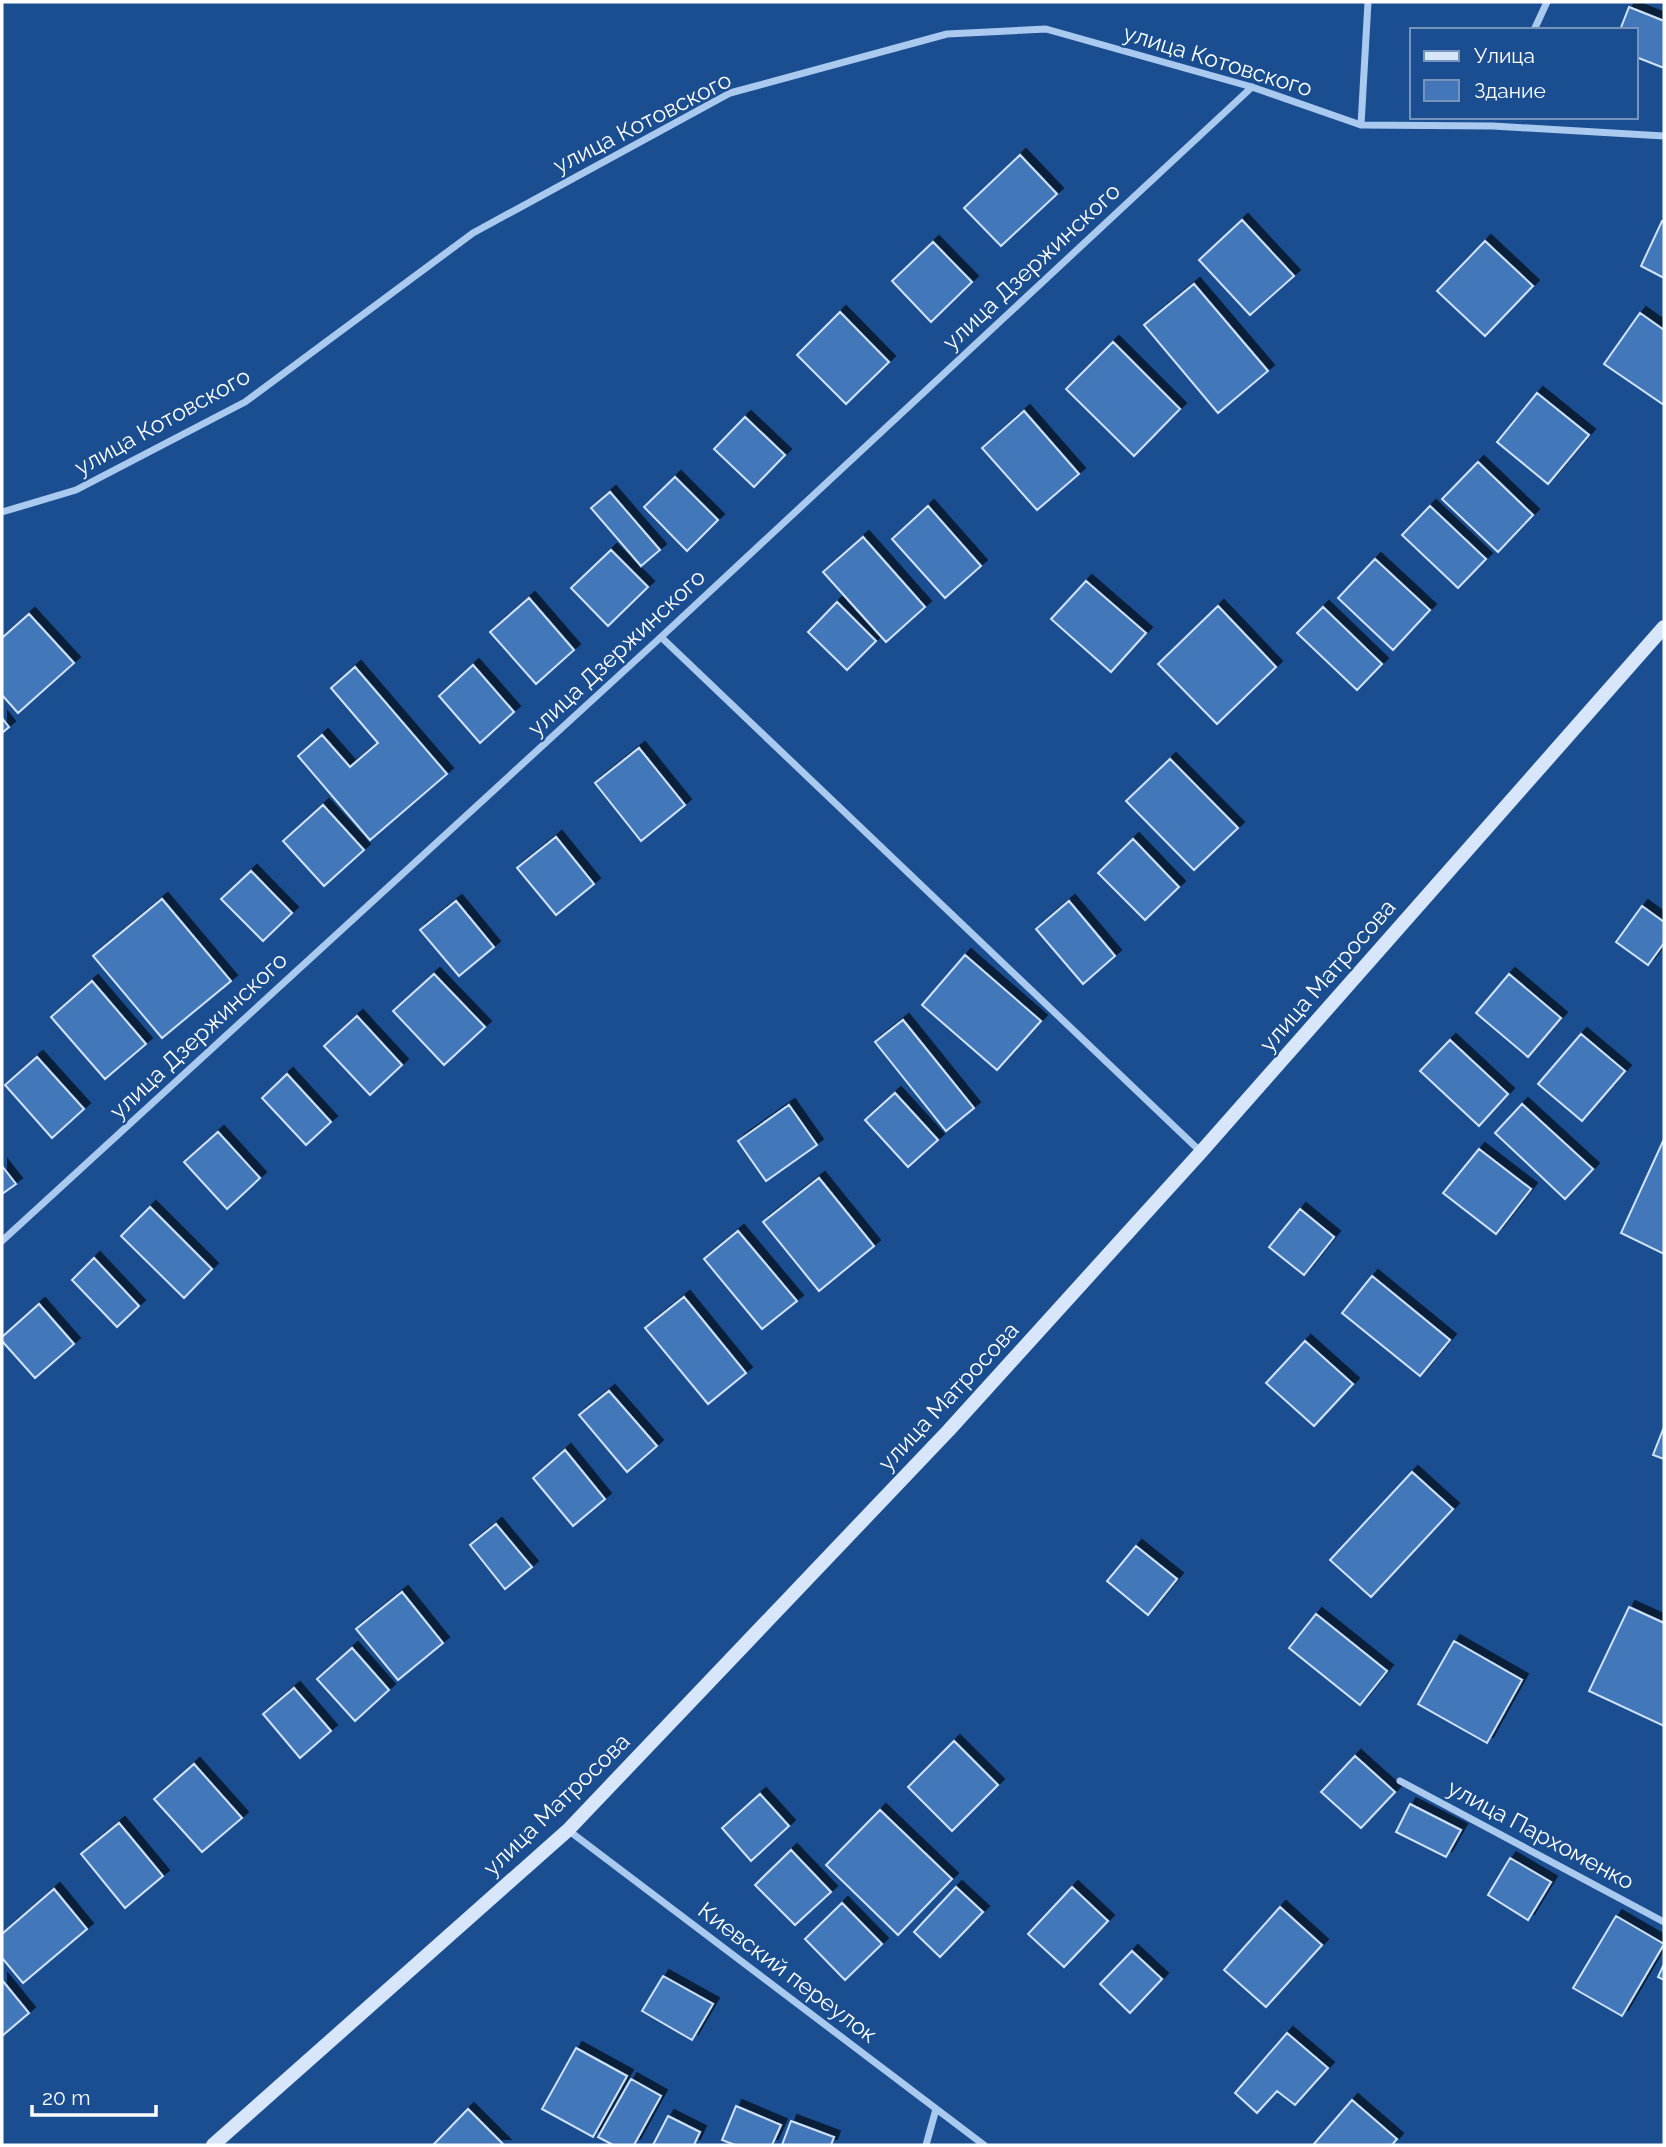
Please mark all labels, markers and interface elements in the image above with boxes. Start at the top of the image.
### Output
street label: улица Котовского [1120,18,1316,102]
legend [1410,28,1638,119]
text: Улица [1474,43,1535,68]
street label: улица Котовского [549,65,735,179]
text: Здание [1474,78,1546,103]
street label: улица Дзержинского [937,177,1125,355]
street label: улица Котовского [70,362,254,480]
street label: улица Дзержинского [522,563,710,741]
street label: улица Матросова [1253,893,1401,1057]
street label: улица Дзержинского [104,946,292,1124]
street label: улица Матросова [872,1316,1024,1476]
street label: улица Матросова [477,1727,635,1881]
street label: улица Пархоменко [1443,1773,1639,1895]
street label: Киевский переулок [693,1896,883,2048]
scale bar [32,2074,156,2118]
text: 20 m [42,2085,90,2110]

